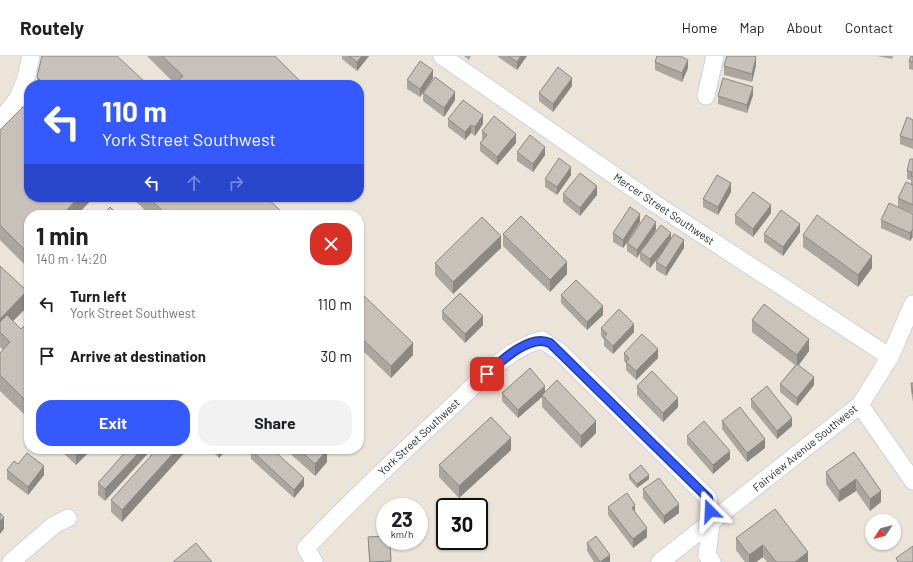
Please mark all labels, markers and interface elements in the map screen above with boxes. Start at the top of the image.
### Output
text: Routely [20,16,84,39]
text: Home [682,19,718,36]
text: Map [740,19,764,36]
text: About [786,19,823,36]
text: Contact [845,19,893,36]
text: 110 m [102,94,167,128]
icon: left [36,96,88,148]
text: York Street Southwest [102,128,276,150]
street label: Mercer Street Southwest [611,170,717,247]
icon: left [141,172,163,194]
icon: ahead [183,172,205,194]
icon: right [225,172,247,194]
text: 1 min [36,221,89,250]
button: close [310,223,352,265]
text: 140 m · 14:20 [36,251,107,267]
text: Turn left [70,287,126,305]
icon: left [36,293,58,315]
text: 110 m [318,295,352,313]
text: York Street Southwest [70,305,196,321]
icon: arrive [36,345,58,367]
text: Arrive at destination [70,347,206,365]
text: 30 m [320,347,352,365]
pin [470,357,504,391]
icon: arrive [476,363,498,385]
street label: York Street Southwest [375,396,462,478]
button: Exit [36,400,190,446]
button: Share [198,400,352,446]
street label: Fairview Avenue Southwest [750,401,860,494]
position arrow [689,490,731,532]
speed limit sign: 30 [436,498,488,550]
text: 23 [391,507,413,531]
north arrow [865,514,901,550]
map controls [865,514,901,550]
text: km/h [391,528,413,540]

